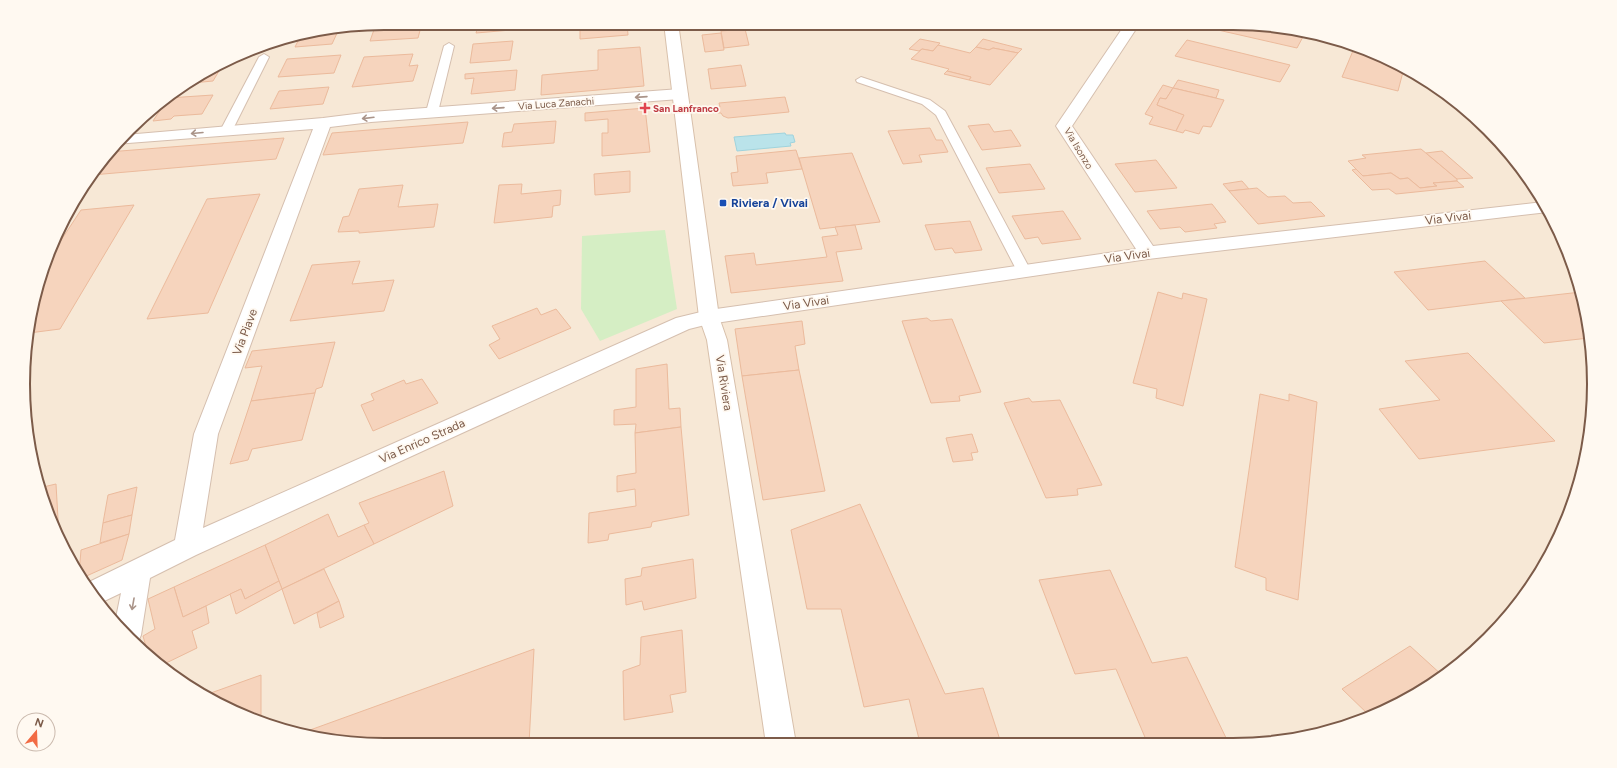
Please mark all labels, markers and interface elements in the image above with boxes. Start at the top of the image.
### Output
street label: Via Luca Zanachi [518,94,594,113]
one-way arrow [635,94,648,101]
place label: San Lanfranco [653,102,719,115]
marker: San Lanfranco [640,103,650,113]
one-way arrow [492,104,505,111]
one-way arrow [362,114,375,121]
street label: Via Isonzo [1061,125,1096,172]
one-way arrow [191,130,204,137]
place label: Riviera / Vivai [731,196,808,210]
marker: Riviera / Vivai [718,198,728,208]
street label: Via Vivai [1424,208,1472,228]
street label: Via Vivai [1103,246,1151,266]
street label: Via Vivai [782,293,830,313]
street label: Via Piave [230,306,260,357]
street label: Via Riviera [713,354,735,412]
street label: Via Enrico Strada [377,416,467,466]
one-way arrow [128,597,136,610]
north arrow [16,712,56,752]
text: N [33,715,45,731]

